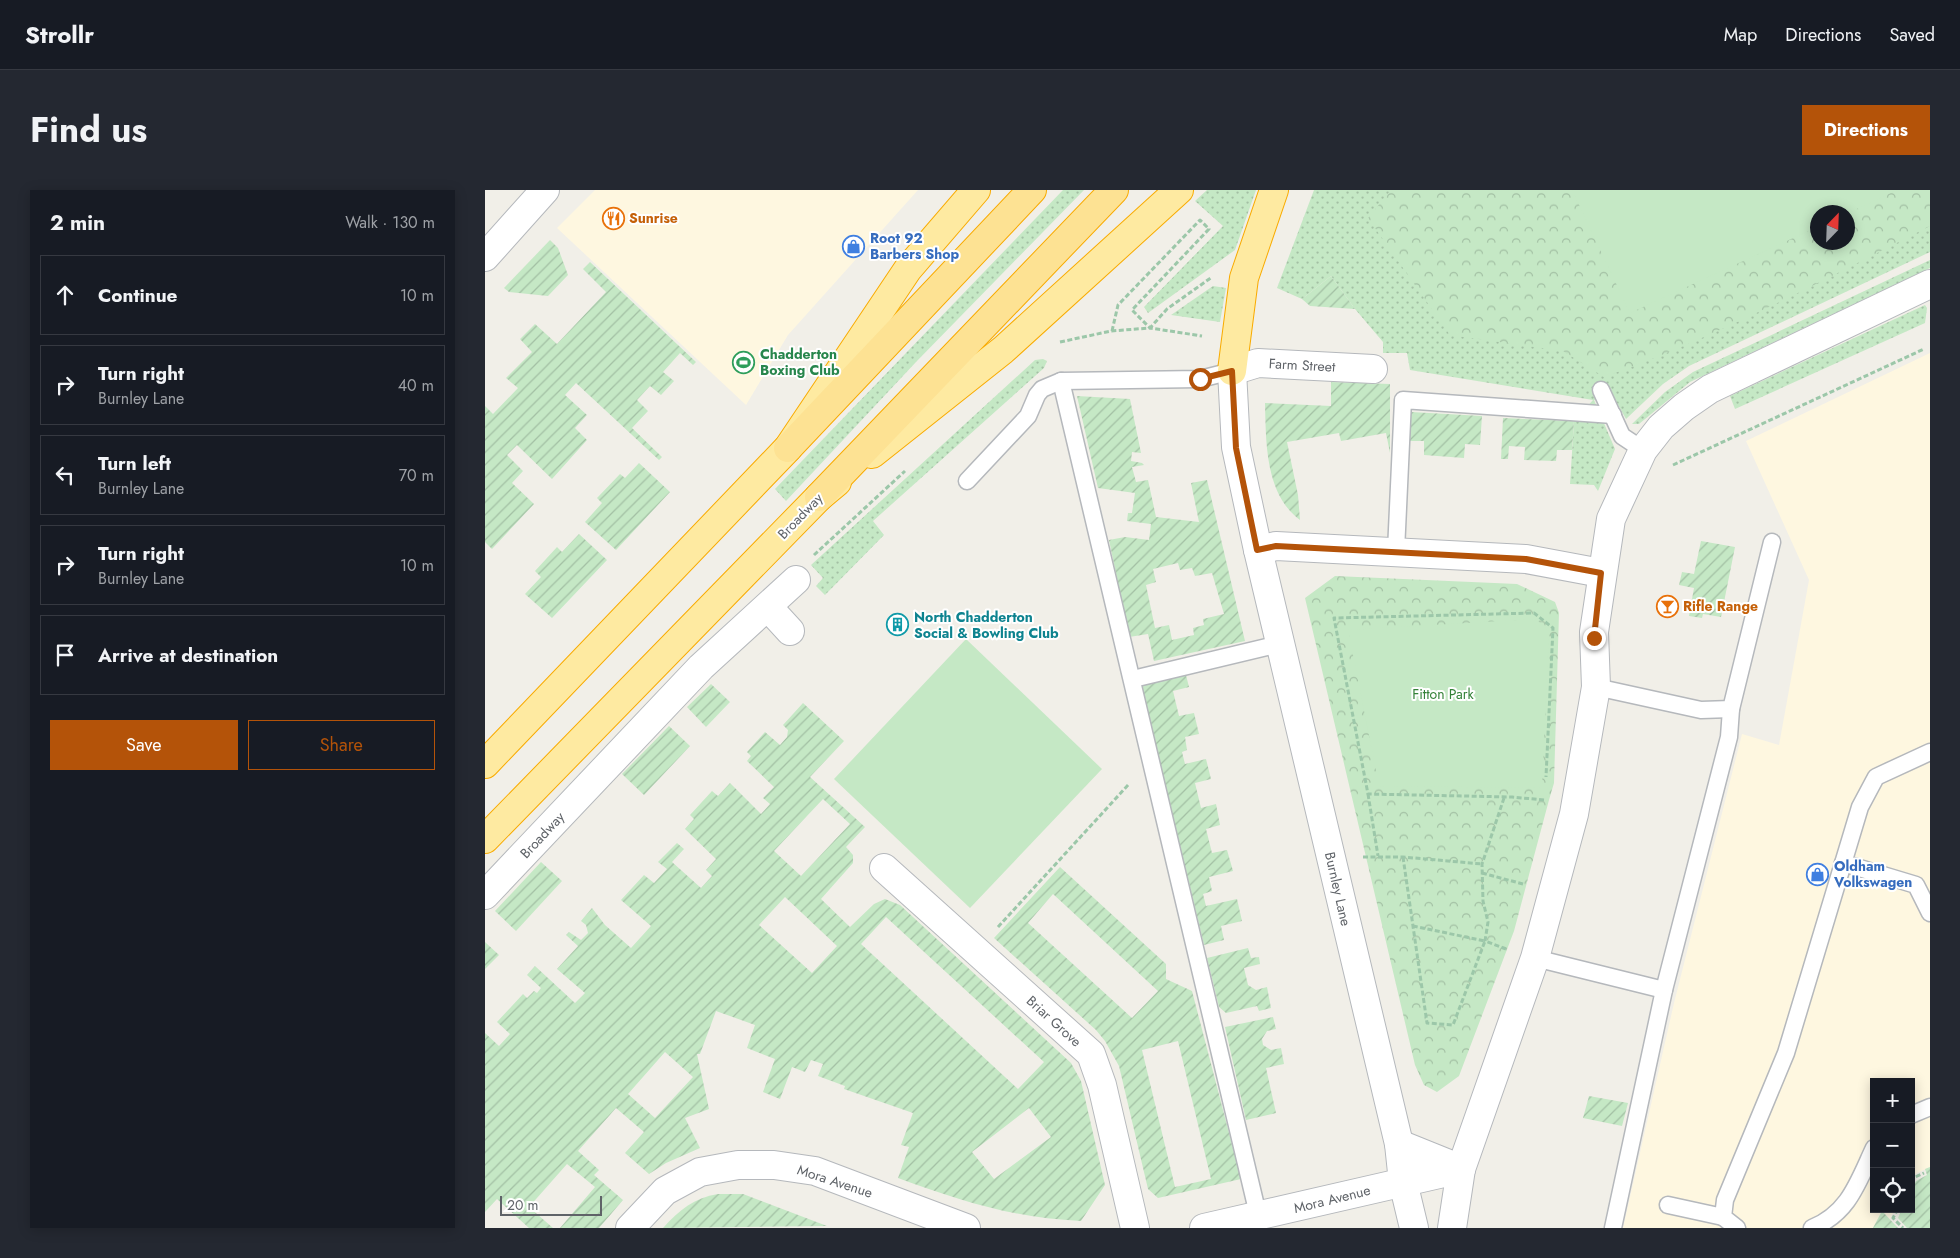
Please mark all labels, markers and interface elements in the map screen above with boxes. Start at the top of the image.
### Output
text: Strollr [25,17,94,52]
text: Map [1724,22,1757,48]
text: Directions [1785,22,1861,48]
text: Saved [1889,22,1935,48]
text: Find us [30,105,147,155]
button: Directions [1802,105,1930,155]
north arrow [1810,205,1855,250]
restaurant icon: Sunrise [601,206,625,230]
text: 2 min [50,208,105,238]
place label: Sunrise [629,208,678,228]
text: Walk · 130 m [345,211,435,234]
place label: Root 92 Barbers Shop [870,228,960,264]
shop icon: Root 92 Barbers Shop [842,234,866,258]
icon: ahead [51,281,79,309]
text: Continue [98,282,177,309]
text: 10 m [400,284,434,307]
place label: Chadderton Boxing Club [760,344,840,380]
sports icon: Chadderton Boxing Club [732,350,756,374]
street label: Farm Street [1268,353,1336,377]
text: Turn right [98,360,184,387]
route start [1189,368,1212,391]
icon: right [51,371,79,399]
text: 40 m [398,374,434,397]
text: Burnley Lane [98,387,184,410]
text: Turn left [98,450,171,477]
icon: left [51,461,79,489]
text: 70 m [399,464,434,487]
text: Burnley Lane [98,477,184,500]
street label: Broadway [773,488,828,543]
text: Turn right [98,540,184,567]
icon: right [51,551,79,579]
text: 10 m [400,554,434,577]
text: Burnley Lane [98,567,184,590]
bar icon: Rifle Range [1655,594,1679,618]
place label: Rifle Range [1683,596,1758,616]
place label: North Chadderton Social & Bowling Club [914,607,1059,643]
building icon: North Chadderton Social & Bowling Club [886,613,910,637]
route end [1583,627,1606,650]
icon: arrive [51,641,79,669]
text: Arrive at destination [98,642,278,669]
park label: Fitton Park [1412,684,1475,704]
button: Save [50,720,238,770]
button: Share [248,720,435,770]
street label: Broadway [515,807,569,863]
street label: Burnley Lane [1320,850,1356,928]
place label: Oldham Volkswagen [1833,856,1912,892]
shop icon: Oldham Volkswagen [1806,862,1830,886]
street label: Briar Grove [1022,991,1086,1051]
map controls [1870,1078,1915,1213]
button: + [1870,1078,1915,1123]
button: − [1870,1123,1915,1168]
street label: Mora Avenue [795,1159,875,1203]
button: locate [1870,1168,1915,1213]
street label: Mora Avenue [1292,1180,1372,1218]
scale bar [500,1193,603,1216]
text: 20 m [507,1195,539,1215]

